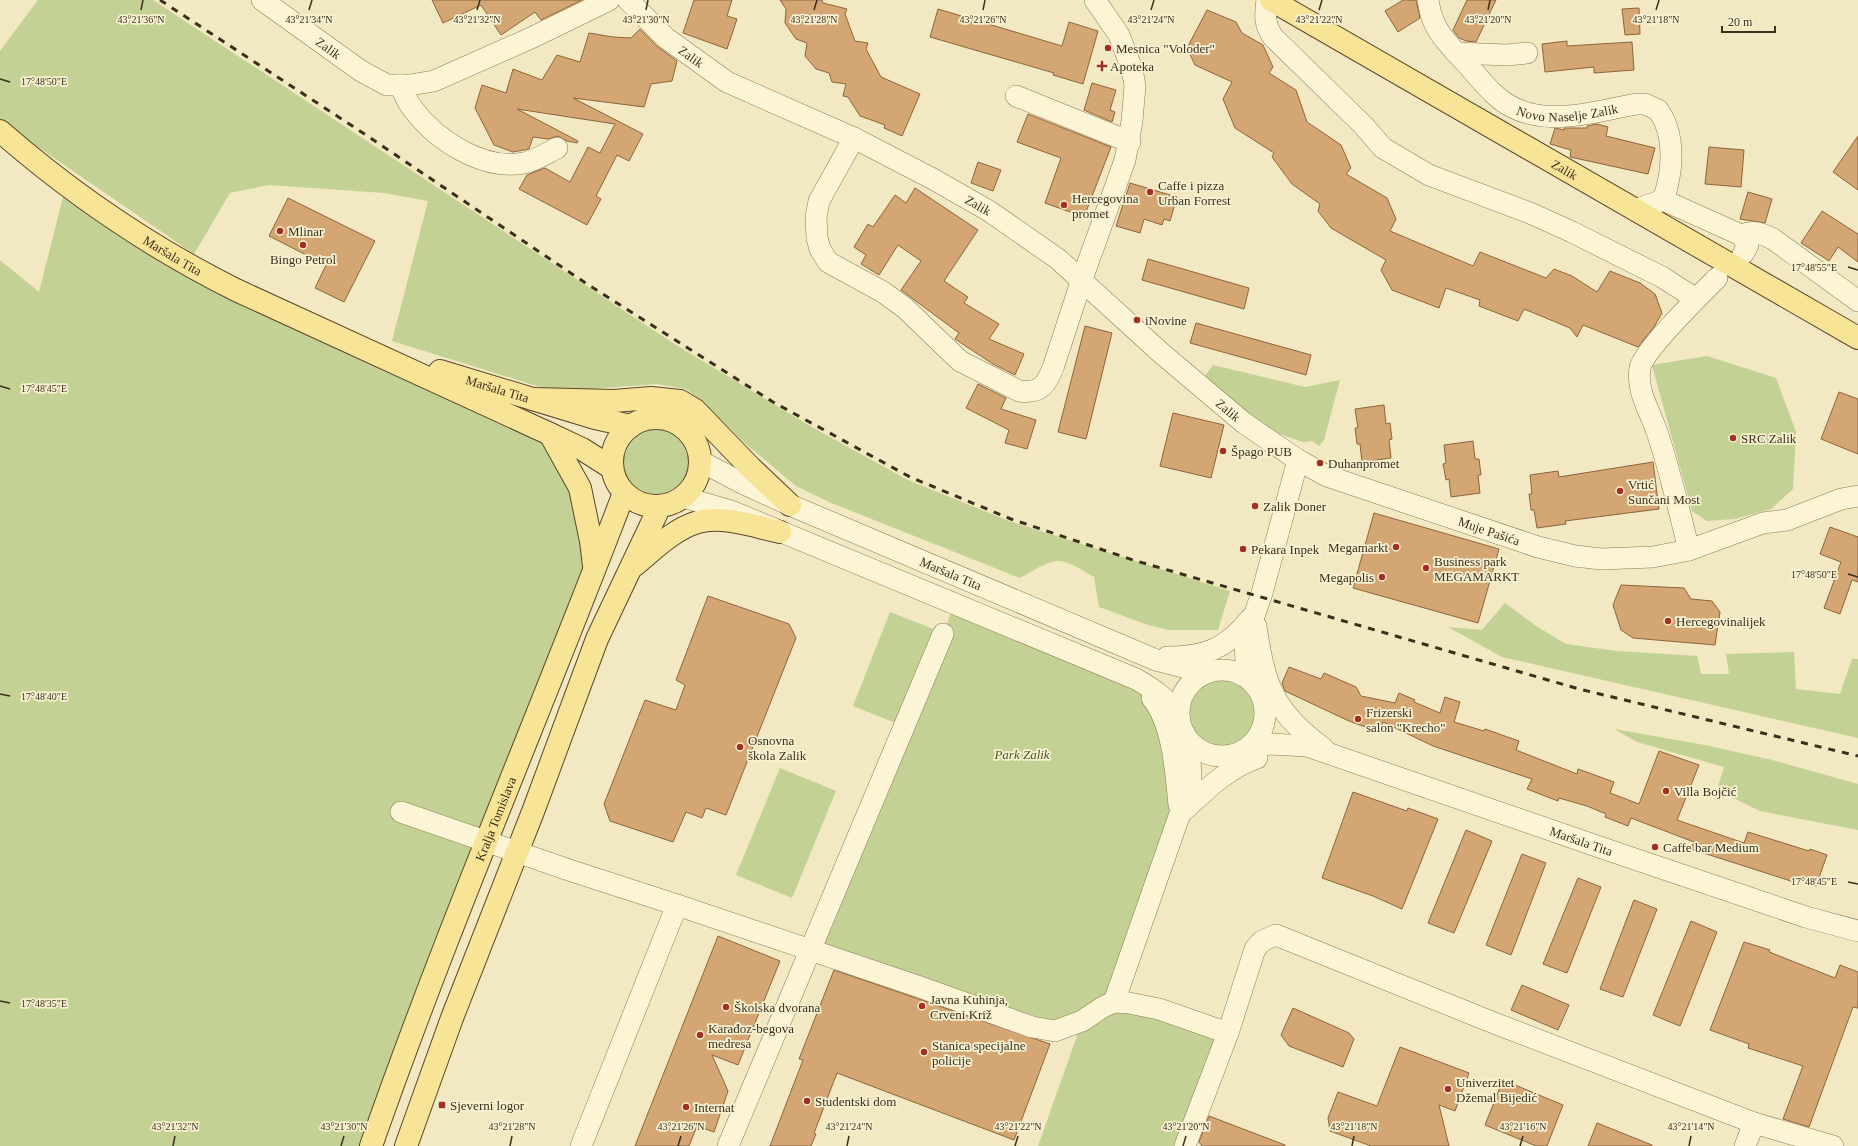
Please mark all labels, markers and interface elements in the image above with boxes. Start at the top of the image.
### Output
scale bar [1722,8,1775,34]
text: 43°21'36"N [117,14,165,25]
text: 43°21'34"N [285,14,333,25]
text: 43°21'32"N [453,14,501,25]
text: 43°21'30"N [622,14,670,25]
text: 43°21'28"N [790,14,838,25]
text: 43°21'26"N [959,14,1007,25]
text: 43°21'24"N [1127,14,1175,25]
text: 43°21'22"N [1295,14,1343,25]
text: 43°21'20"N [1464,14,1512,25]
text: 43°21'18"N [1632,14,1680,25]
text: 20 m [1728,15,1753,29]
street label: Zalik [313,34,345,62]
place label: Mesnica "Voloder" [1116,41,1215,56]
street label: Zalik [676,42,707,71]
marker: Mesnica "Voloder" [1103,43,1113,53]
place label: Apoteka [1110,59,1154,74]
marker: Apoteka [1097,61,1107,71]
text: 17°48'50"E [21,76,67,87]
street label: Novo Naselje Zalik [1515,100,1620,124]
street label: Zalik [1549,156,1581,183]
place label: Caffe i pizza Urban Forrest [1158,178,1231,208]
marker: Caffe i pizza Urban Forrest [1145,187,1155,197]
place label: Hercegovina promet [1072,191,1139,221]
street label: Zalik [963,192,994,218]
marker: Hercegovina promet [1059,200,1069,210]
place label: Mlinar [288,224,324,239]
marker: Mlinar [275,226,285,236]
street label: Maršala Tita [141,232,205,278]
marker: Bingo Petrol [298,240,308,250]
place label: Bingo Petrol [270,252,336,267]
text: 17°48'55"E [1791,262,1837,273]
place label: iNovine [1145,313,1187,328]
marker: iNovine [1132,315,1142,325]
street label: Maršala Tita [464,372,531,405]
text: 17°48'45"E [21,383,67,394]
street label: Zalik [1213,395,1244,425]
place label: SRC Zalik [1741,431,1797,446]
marker: SRC Zalik [1728,433,1738,443]
place label: Špago PUB [1231,444,1292,459]
marker: Špago PUB [1218,446,1228,456]
place label: Duhanpromet [1328,456,1400,471]
marker: Duhanpromet [1315,458,1325,468]
place label: Vrtić Sunčani Most [1628,477,1700,507]
marker: Vrtić Sunčani Most [1615,486,1625,496]
place label: Zalik Doner [1263,499,1327,514]
marker: Zalik Doner [1250,501,1260,511]
street label: Muje Pašića [1456,513,1522,548]
place label: Megamarkt [1328,540,1388,555]
place label: Pekara Inpek [1251,542,1320,557]
marker: Megamarkt [1391,542,1401,552]
marker: Pekara Inpek [1238,544,1248,554]
street label: Maršala Tita [918,553,984,593]
place label: Business park MEGAMARKT [1434,554,1519,584]
marker: Business park MEGAMARKT [1421,563,1431,573]
text: 17°48'50"E [1791,569,1837,580]
place label: Megapolis [1319,570,1374,585]
marker: Megapolis [1377,572,1387,582]
place label: Hercegovinalijek [1676,614,1766,629]
marker: Hercegovinalijek [1663,616,1673,626]
text: 17°48'40"E [21,691,67,702]
place label: Frizerski salon "Krecho" [1366,705,1446,735]
marker: Frizerski salon "Krecho" [1353,714,1363,724]
place label: Osnovna škola Zalik [748,733,807,763]
marker: Osnovna škola Zalik [735,742,745,752]
park label: Park Zalik [993,747,1050,762]
street label: Kralja Tomislava [472,774,519,863]
place label: Villa Bojčić [1674,784,1737,799]
marker: Villa Bojčić [1661,786,1671,796]
street label: Maršala Tita [1548,823,1615,859]
place label: Caffe bar Medium [1663,840,1759,855]
marker: Caffe bar Medium [1650,842,1660,852]
text: 17°48'45"E [1791,876,1837,887]
place label: Javna Kuhinja, Crveni Križ [930,992,1008,1022]
text: 17°48'35"E [21,998,67,1009]
place label: Školska dvorana [734,1000,821,1015]
marker: Javna Kuhinja, Crveni Križ [917,1001,927,1011]
marker: Školska dvorana [721,1002,731,1012]
place label: Karađoz-begova medresa [708,1021,794,1051]
marker: Karađoz-begova medresa [695,1030,705,1040]
place label: Stanica specijalne policije [932,1038,1026,1068]
marker: Stanica specijalne policije [919,1047,929,1057]
place label: Univerzitet Džemal Bijedić [1456,1075,1537,1105]
marker: Univerzitet Džemal Bijedić [1443,1084,1453,1094]
place label: Studentski dom [815,1094,896,1109]
marker: Studentski dom [802,1096,812,1106]
place label: Sjeverni logor [450,1098,525,1113]
marker: Sjeverni logor [437,1100,447,1110]
place label: Internat [694,1100,735,1115]
marker: Internat [681,1102,691,1112]
text: 43°21'32"N [151,1121,199,1132]
text: 43°21'30"N [320,1121,368,1132]
text: 43°21'28"N [488,1121,536,1132]
text: 43°21'26"N [657,1121,705,1132]
text: 43°21'24"N [825,1121,873,1132]
text: 43°21'22"N [994,1121,1042,1132]
text: 43°21'20"N [1162,1121,1210,1132]
text: 43°21'18"N [1330,1121,1378,1132]
text: 43°21'16"N [1499,1121,1547,1132]
text: 43°21'14"N [1667,1121,1715,1132]

